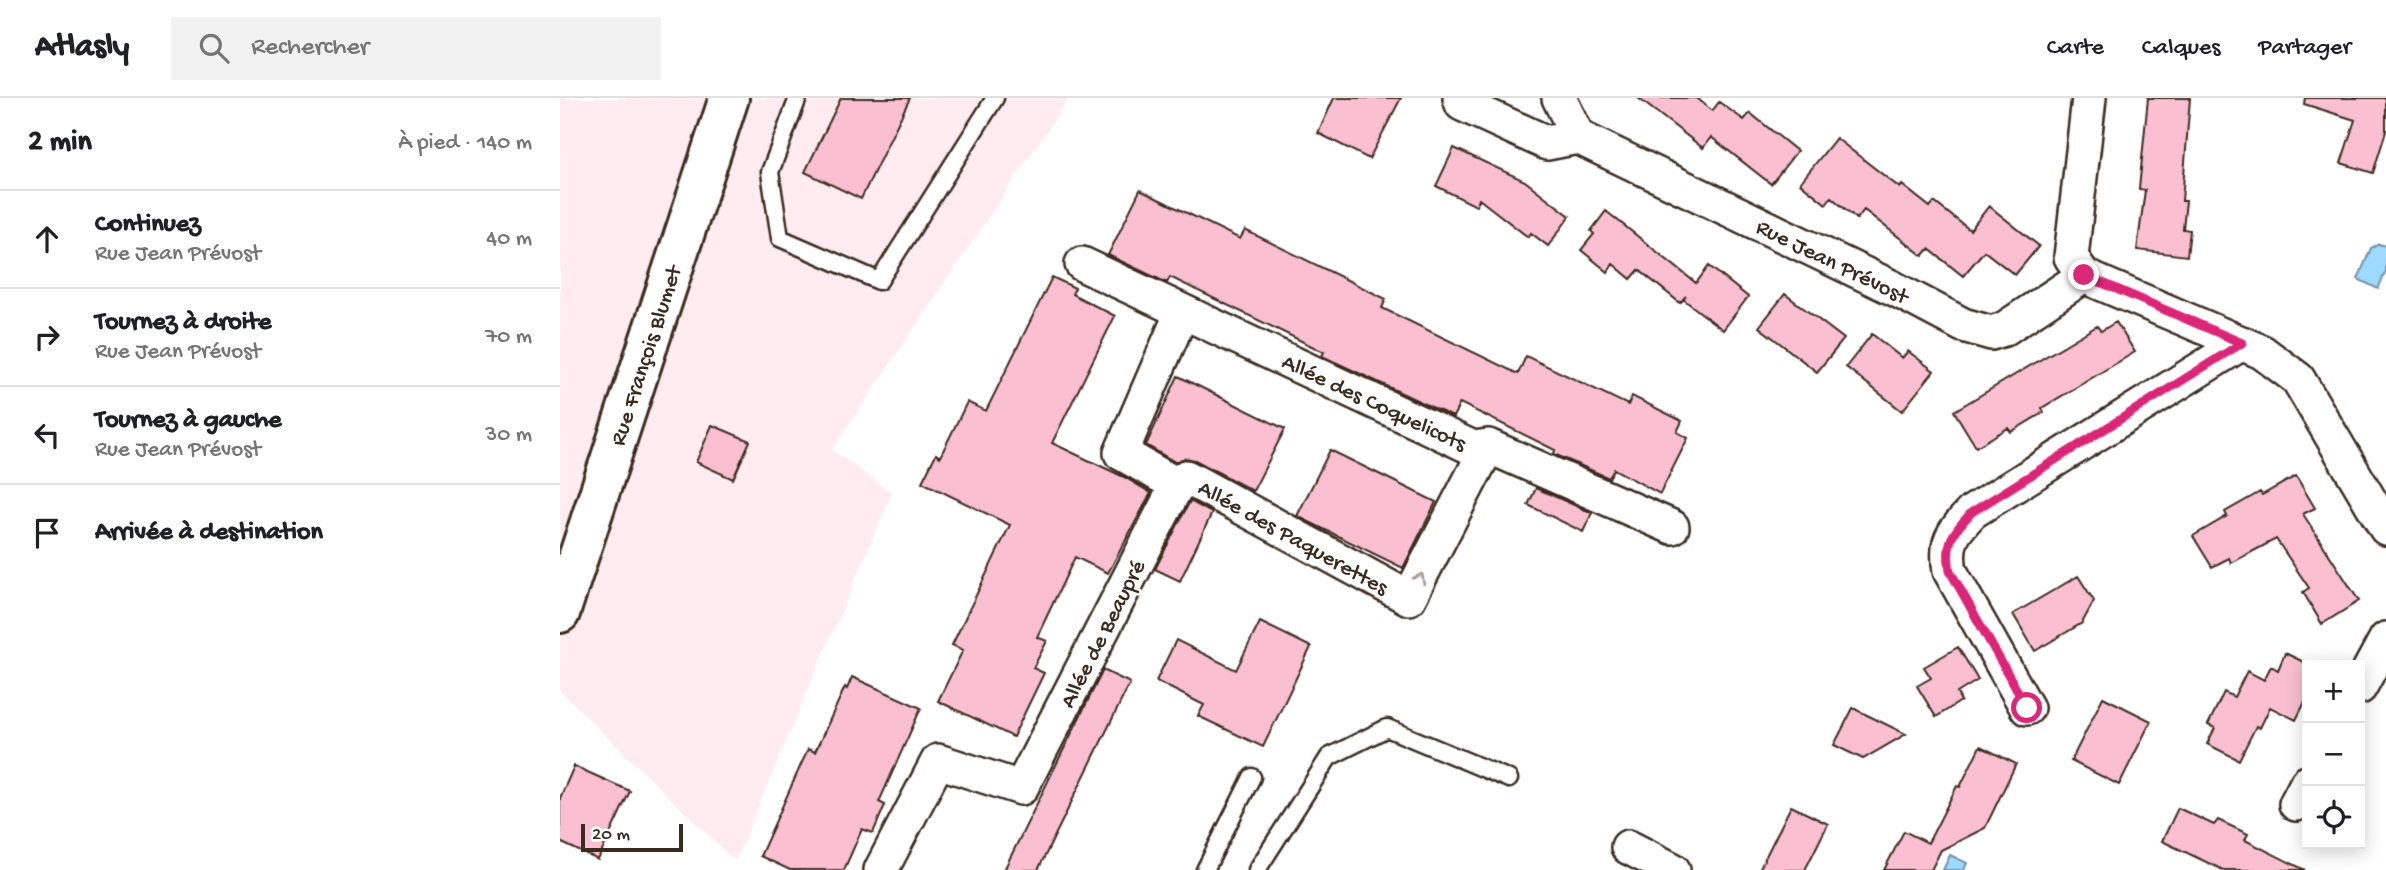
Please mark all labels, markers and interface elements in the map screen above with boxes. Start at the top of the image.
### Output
search box [171,17,661,80]
text: Atlasly [35,29,129,67]
icon: search [195,29,233,67]
text: Rechercher [251,33,369,64]
text: Carte [2047,34,2104,63]
text: Calques [2142,34,2220,63]
text: Partager [2258,34,2351,63]
text: 2 min [28,126,92,161]
text: À pied · 140 m [398,130,532,157]
text: Continuez [95,210,201,241]
street label: Rue Jean Prévost [1751,215,1913,312]
icon: ahead [28,220,66,258]
text: 40 m [486,226,532,253]
text: Rue Jean Prévost [95,241,261,268]
route end [2068,259,2099,290]
street label: Rue François Blumet [605,261,690,449]
text: Tournez à droite [95,308,272,339]
icon: right [28,318,66,356]
text: 70 m [485,324,532,351]
text: Rue Jean Prévost [95,339,261,366]
street label: Allée des Coquelicots [1277,350,1471,459]
text: Tournez à gauche [95,406,282,437]
icon: left [28,416,66,454]
text: 30 m [485,422,532,449]
text: Rue Jean Prévost [95,437,261,464]
street label: Allée des Paquerettes [1193,476,1393,603]
icon: arrive [28,514,66,552]
text: Arrivée à destination [95,518,323,549]
street label: Allée de Beaupré [1055,555,1153,713]
one-way arrow [1412,573,1425,585]
map controls [2302,660,2365,849]
button: + [2302,660,2365,723]
route start [2011,692,2042,723]
button: − [2302,723,2365,786]
button: locate [2302,786,2365,849]
scale bar [581,821,682,853]
text: 20 m [592,824,630,847]

